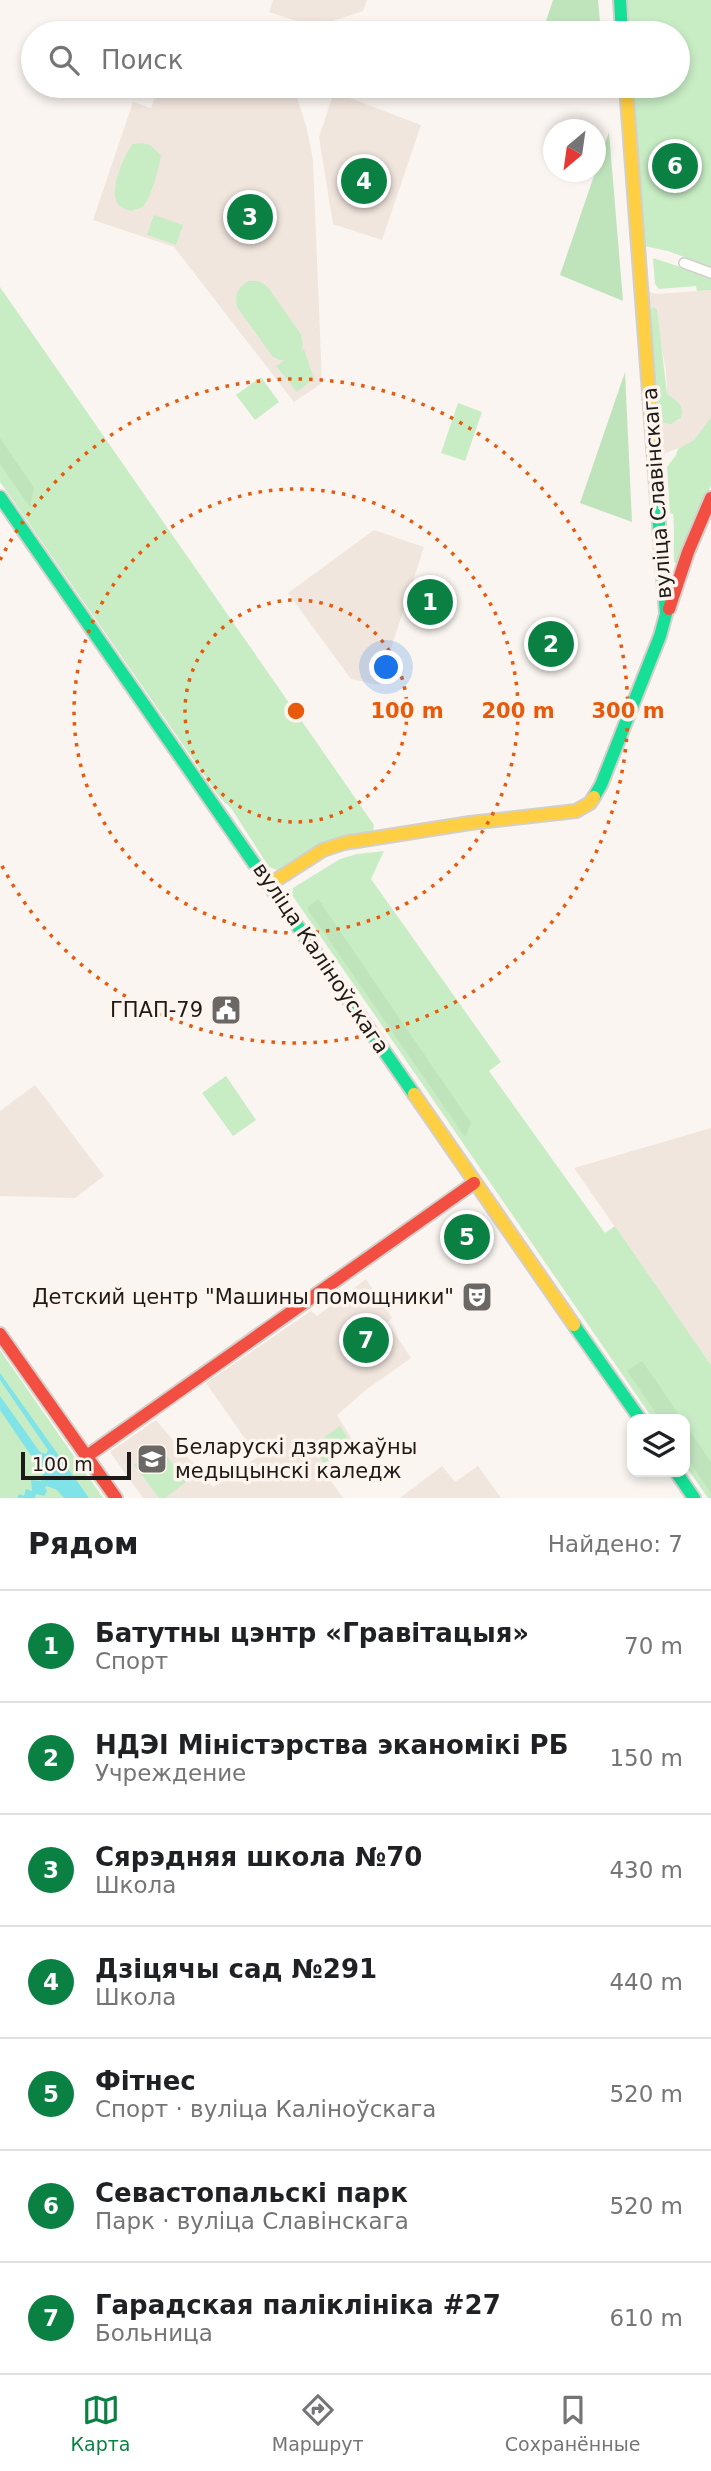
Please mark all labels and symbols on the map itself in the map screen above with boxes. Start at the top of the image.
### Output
north arrow [543,119,606,182]
pin: 6 [652,140,698,192]
pin: 4 [341,155,387,207]
pin: 3 [227,191,273,243]
street label: вуліца Славінскага [638,387,676,599]
pin: 1 [407,576,453,628]
pin: 2 [528,618,574,670]
your location [369,650,403,684]
centre of rings [284,699,308,723]
text: 100 m [370,699,444,723]
text: 200 m [481,699,555,723]
text: 300 m [591,699,665,723]
street label: вуліца Каліноўскага [248,858,394,1058]
public building icon: ГПАП-79 [209,993,243,1027]
place label: ГПАП-79 [110,998,203,1022]
pin: 5 [444,1211,490,1263]
theatre icon: Детский центр "Машины помощники" [460,1280,494,1314]
place label: Детский центр "Машины помощники" [32,1285,454,1309]
pin: 7 [343,1314,389,1366]
place label: Беларускі дзяржаўны медыцынскі каледж [175,1435,417,1483]
school or university icon: Беларускі дзяржаўны медыцынскі каледж [135,1442,169,1476]
scale bar [21,1449,131,1481]

